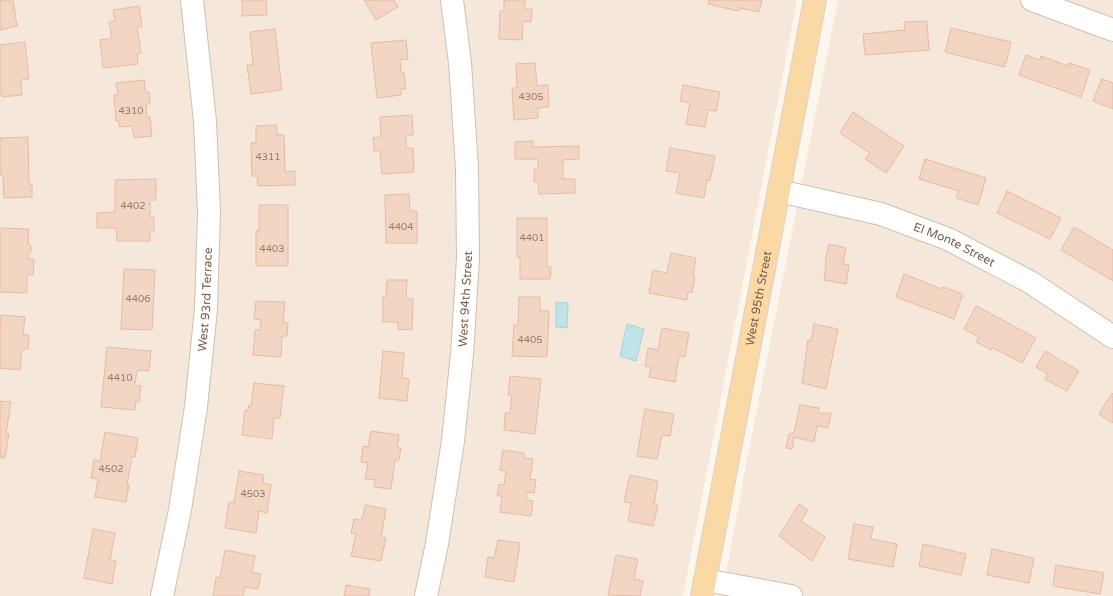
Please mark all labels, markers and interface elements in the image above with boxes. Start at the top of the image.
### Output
house number: 4305 [518,91,544,103]
house number: 4310 [118,105,144,117]
house number: 4311 [255,151,281,163]
house number: 4402 [120,200,146,212]
street label: El Monte Street [912,220,998,270]
house number: 4404 [388,221,414,233]
house number: 4401 [519,232,545,244]
house number: 4403 [259,243,285,255]
street label: West 93rd Terrace [195,247,215,352]
street label: West 95th Street [743,249,774,347]
street label: West 94th Street [455,250,475,347]
house number: 4406 [125,293,151,305]
house number: 4405 [517,334,543,346]
house number: 4410 [107,372,133,384]
house number: 4502 [98,463,124,475]
house number: 4503 [240,488,266,500]

